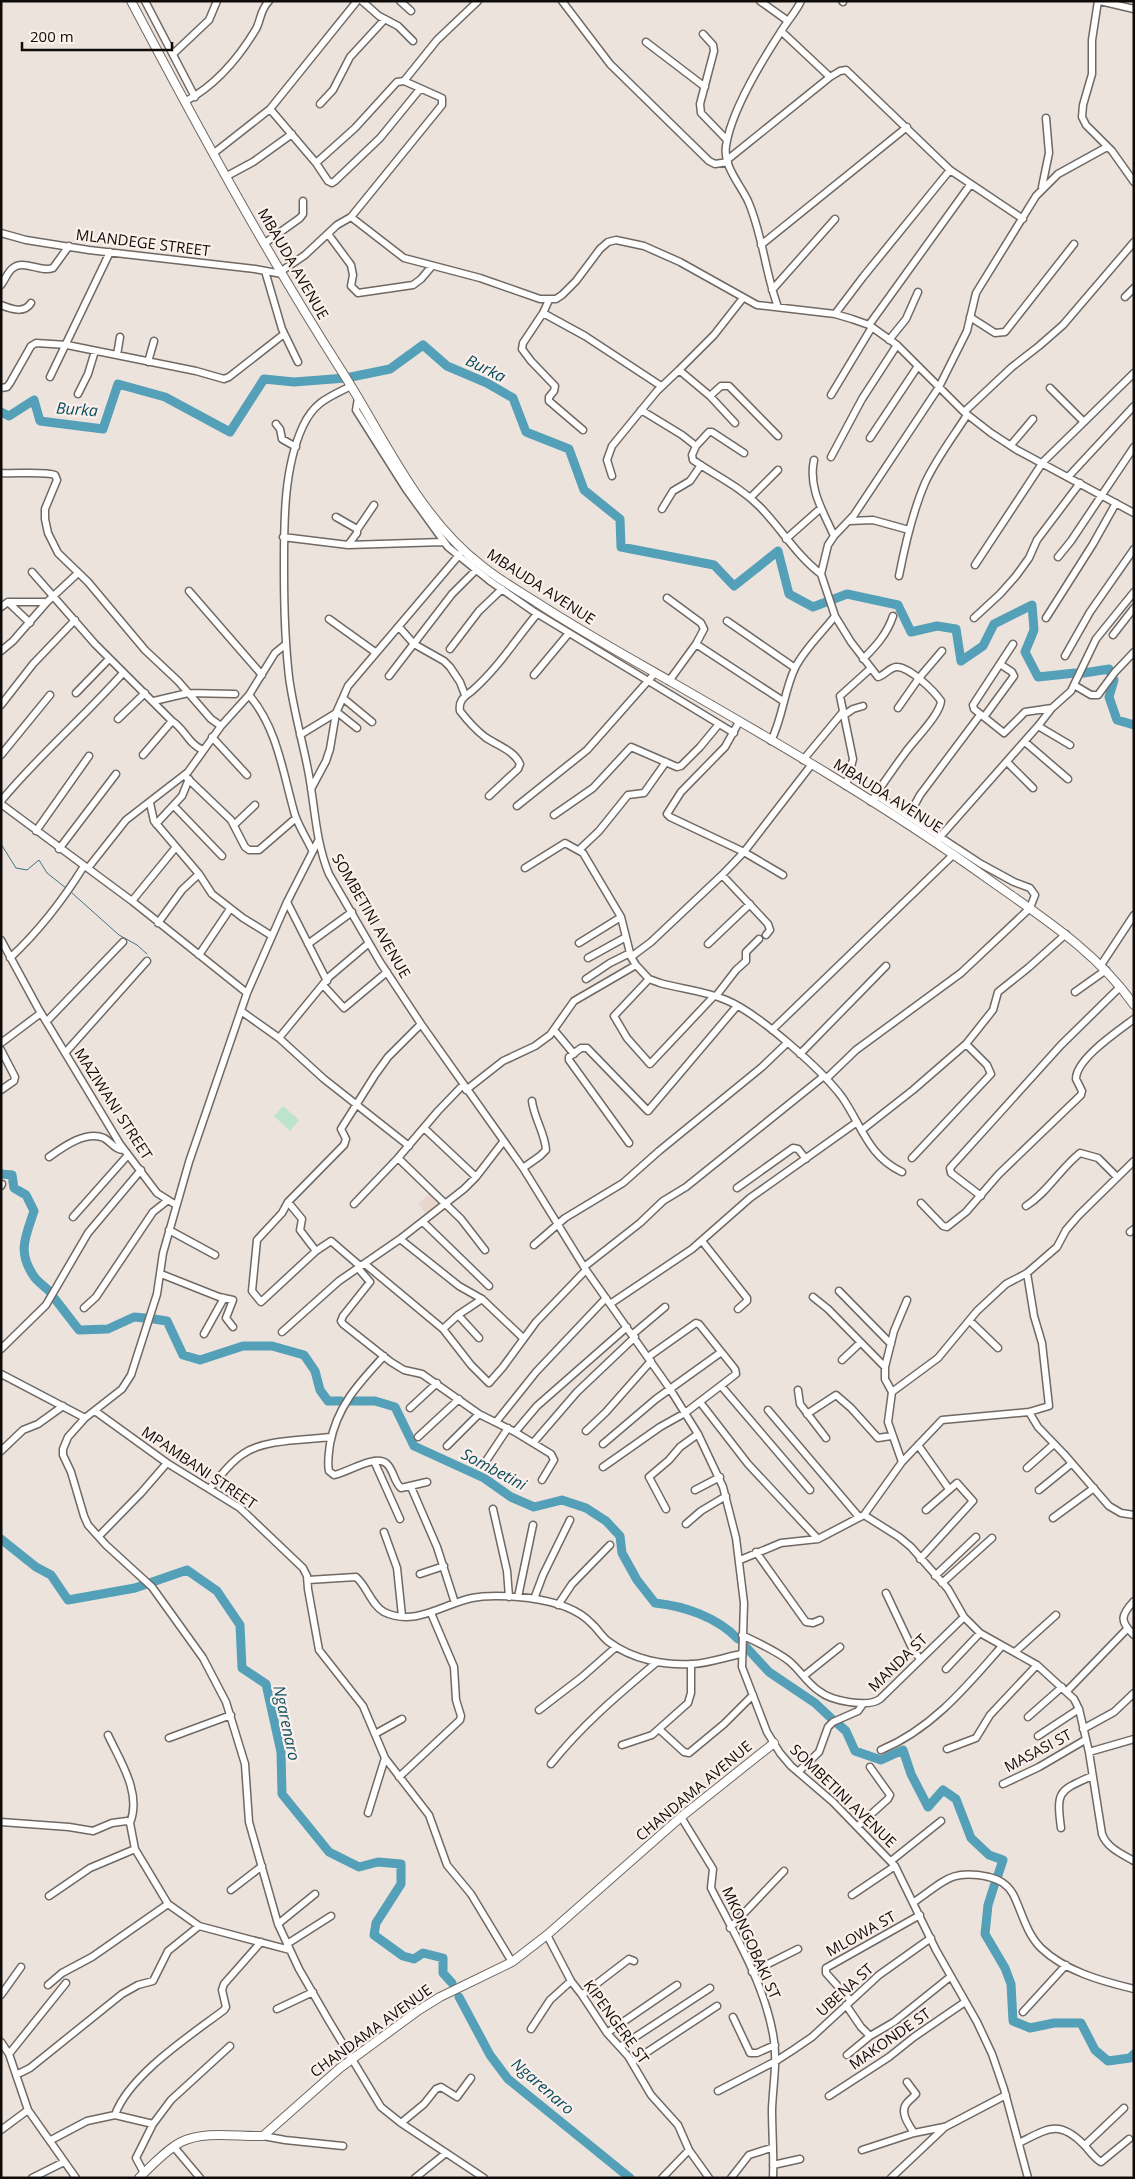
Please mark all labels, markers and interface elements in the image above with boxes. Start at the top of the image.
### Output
scale bar [22,20,172,52]
text: 200 m [30,26,74,46]
street label: MBAUDA AVENUE [254,204,334,323]
street label: MLANDEGE STREET [75,224,212,260]
water label: Burka [462,349,510,387]
water label: Burka [55,397,99,421]
street label: MBAUDA AVENUE [484,544,599,629]
street label: MBAUDA AVENUE [830,753,947,837]
street label: SOMBETINI AVENUE [328,850,416,981]
street label: MAZIWANI STREET [70,1044,158,1164]
street label: MPAMBANI STREET [138,1421,262,1514]
water label: Sombetini [458,1443,531,1496]
street label: MANDA ST [863,1629,932,1696]
water label: Ngarenaro [268,1683,306,1763]
street label: MASASI ST [1000,1724,1075,1776]
street label: CHANDAMA AVENUE [631,1736,756,1845]
street label: SOMBETINI AVENUE [786,1739,901,1851]
street label: MKONGOBAKI ST [718,1883,786,2003]
street label: MLOWA ST [822,1905,900,1960]
street label: UBENA ST [812,1958,878,2020]
street label: KIPENGERE ST [580,1975,654,2068]
street label: CHANDAMA AVENUE [306,1979,435,2081]
street label: MAKONDE ST [845,2002,935,2074]
water label: Ngarenaro [507,2053,579,2119]

